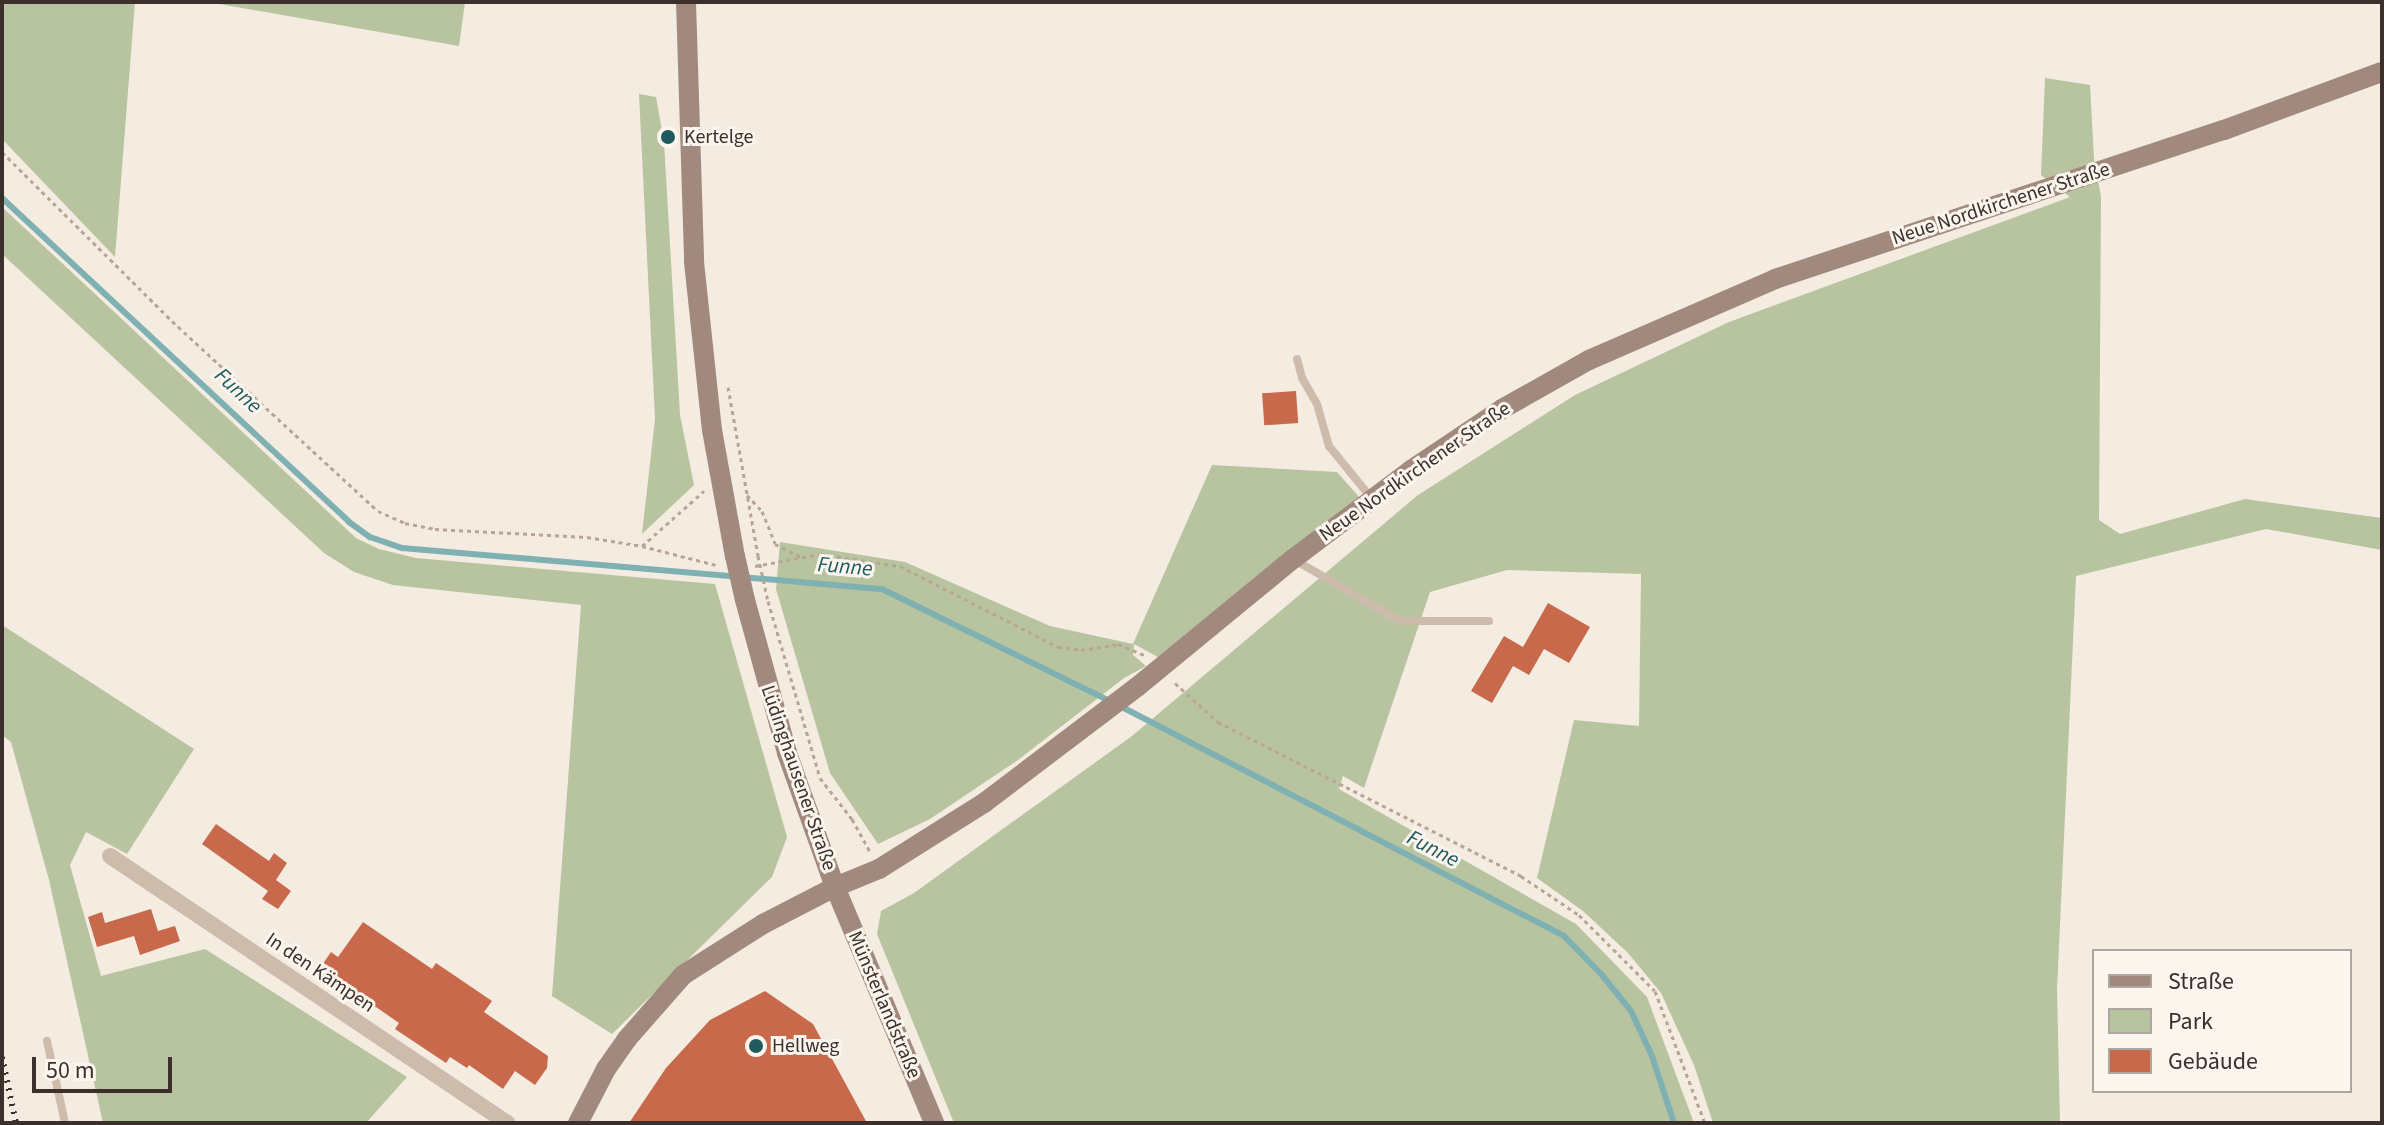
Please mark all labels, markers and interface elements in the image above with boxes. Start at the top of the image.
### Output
place label: Kertelge [684,125,754,149]
marker: Kertelge [659,128,677,146]
street label: Neue Nordkirchener Straße [1889,157,2113,251]
water label: Funne [209,363,267,419]
street label: Neue Nordkirchener Straße [1315,397,1515,547]
water label: Funne [816,551,874,583]
street label: Lüdinghausener Straße [755,682,841,874]
water label: Funne [1402,825,1464,873]
street label: In den Kämpen [261,928,379,1018]
street label: Münsterlandstraße [842,928,926,1082]
legend [2092,949,2352,1093]
text: Straße [2168,964,2234,999]
text: Park [2168,1004,2213,1039]
place label: Hellweg [772,1034,839,1058]
marker: Hellweg [747,1037,765,1055]
scale bar [36,1041,176,1091]
text: Gebäude [2168,1044,2258,1079]
text: 50 m [46,1053,95,1088]

